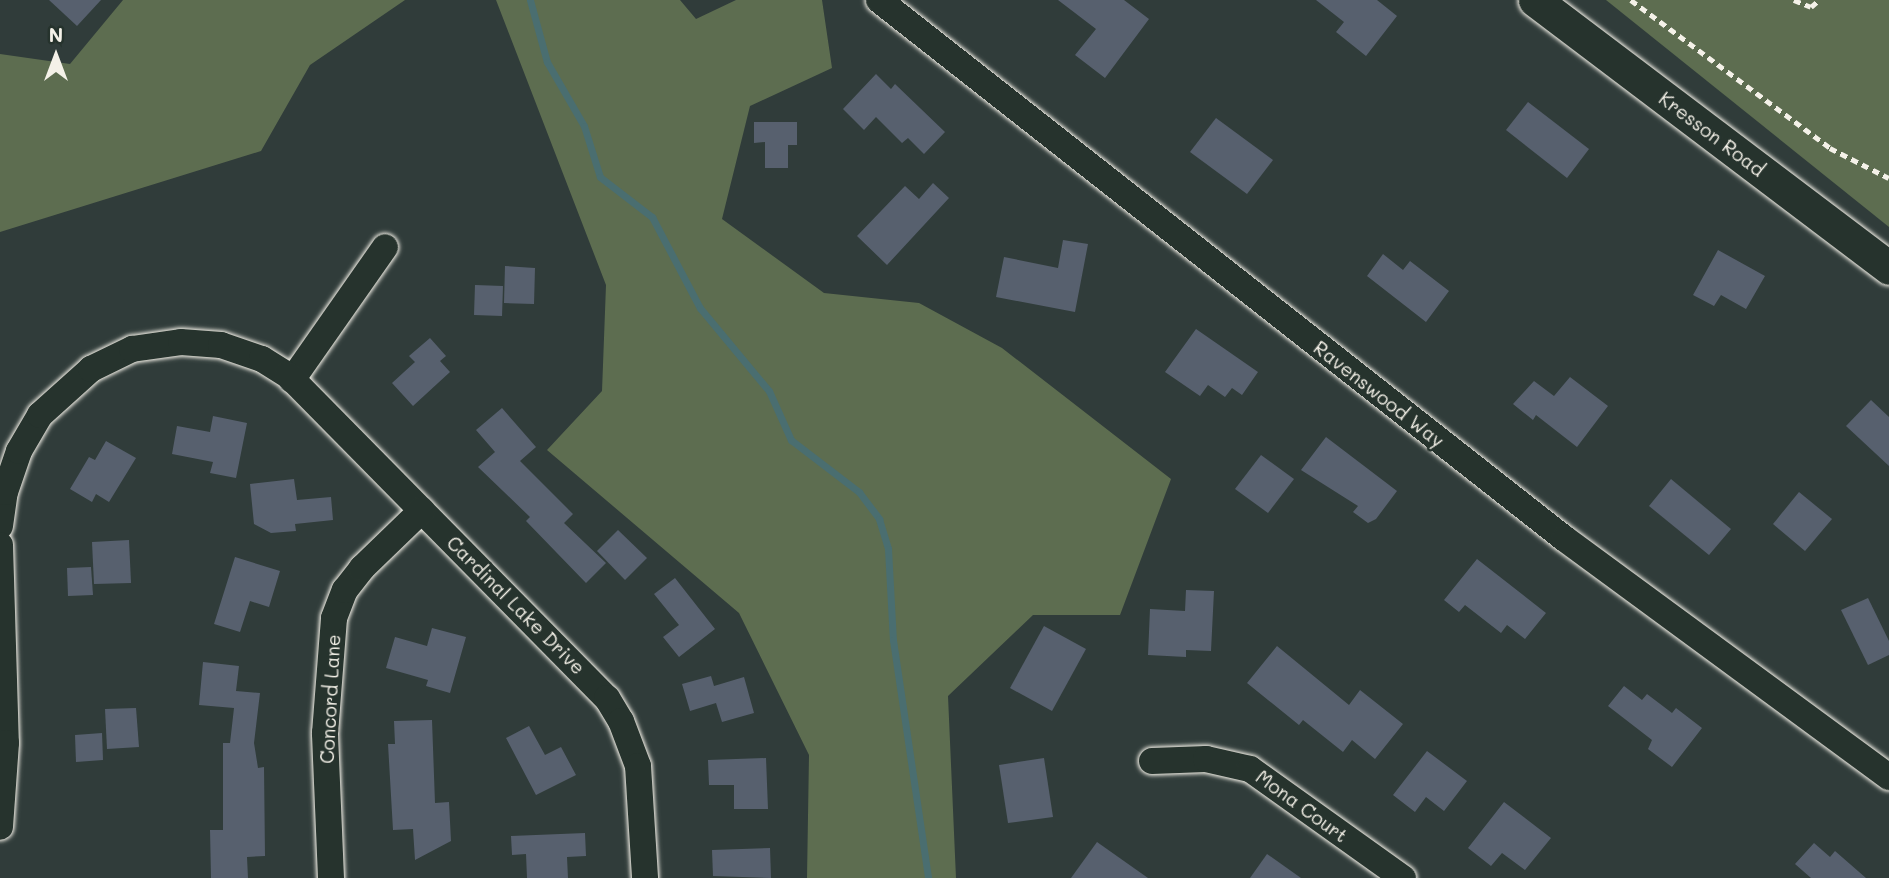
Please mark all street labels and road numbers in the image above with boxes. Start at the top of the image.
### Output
street label: Kresson Road [1655,87,1769,181]
street label: Ravenswood Way [1309,336,1449,452]
street label: Cardinal Lake Drive [442,531,590,679]
street label: Concord Lane [315,634,345,764]
street label: Mona Court [1252,765,1352,847]

